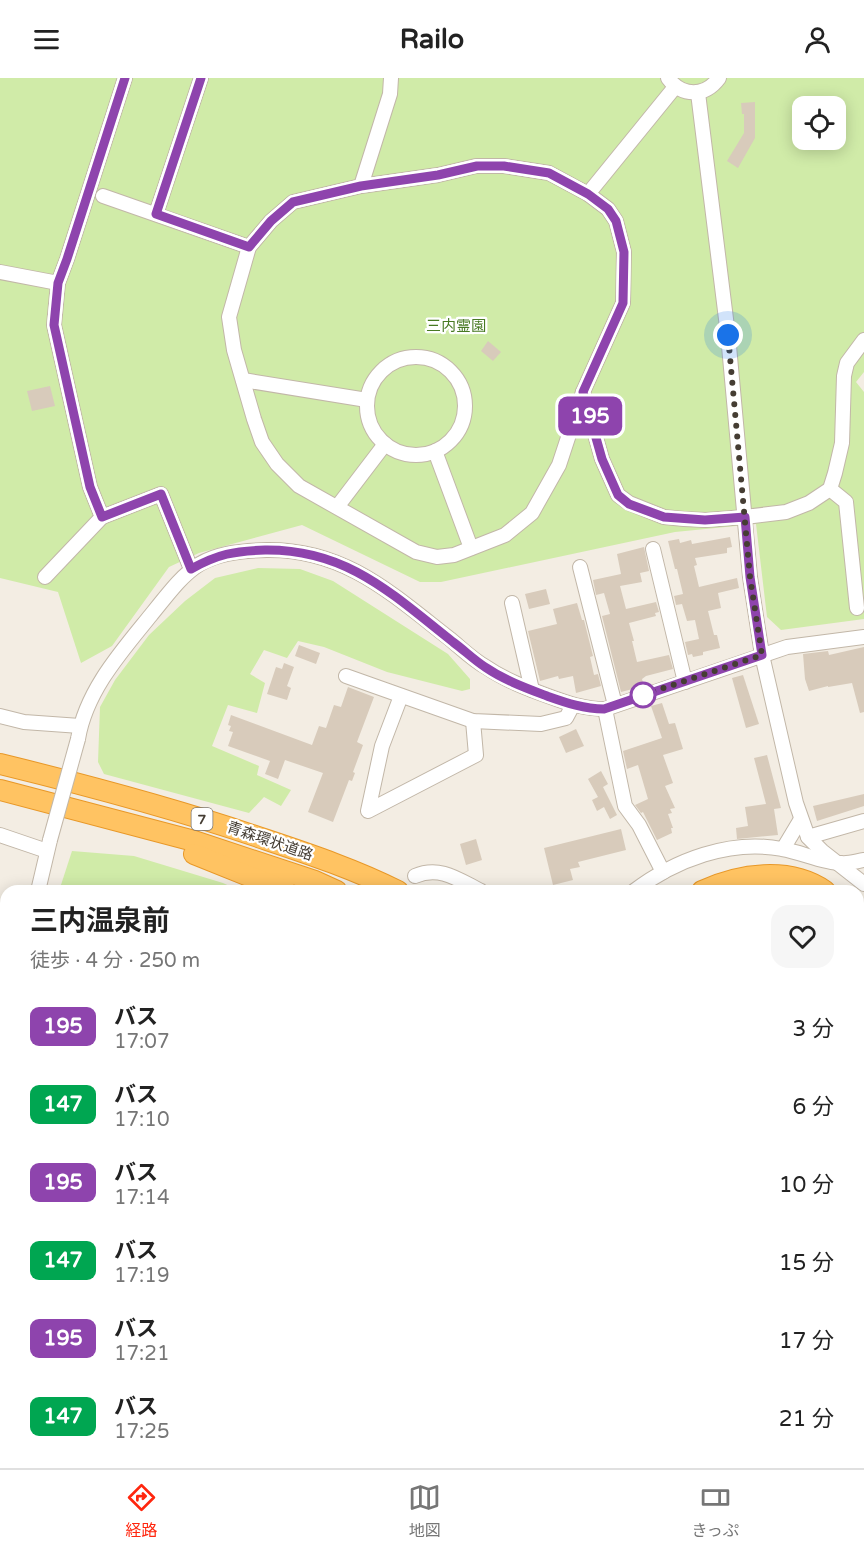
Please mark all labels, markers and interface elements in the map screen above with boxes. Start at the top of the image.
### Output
icon: menu [30,23,63,56]
text: Railo [400,23,464,56]
icon: person [801,23,834,56]
map controls [792,96,846,150]
button: locate [792,96,846,150]
park label: 三内霊園 [426,317,486,335]
your location [713,320,743,350]
line badge: 195 [556,396,624,436]
text: 195 [570,404,610,429]
unlabelled marker [630,682,656,708]
road number: 7 [192,808,212,830]
street label: 青森環状道路 [225,818,315,864]
text: 三内温泉前 [30,904,170,938]
button: heart [771,905,834,968]
text: 徒歩 · 4 分 · 250 m [30,949,200,973]
text: バス [114,1004,158,1030]
text: 195 [43,1014,83,1039]
text: 3 分 [792,1016,834,1042]
text: 17:07 [114,1030,169,1054]
text: バス [114,1082,158,1108]
text: 147 [43,1092,83,1117]
text: 6 分 [792,1094,834,1120]
text: 17:10 [114,1108,169,1132]
text: バス [114,1160,158,1186]
text: 195 [43,1170,83,1195]
text: 10 分 [779,1172,834,1198]
text: 17:14 [114,1186,169,1210]
text: バス [114,1238,158,1264]
text: 147 [43,1248,83,1273]
text: 15 分 [779,1250,834,1276]
text: 17:19 [114,1264,169,1288]
text: バス [114,1316,158,1342]
text: 195 [43,1326,83,1351]
text: 17 分 [779,1328,834,1354]
text: 17:21 [114,1342,169,1366]
text: バス [114,1394,158,1420]
text: 147 [43,1404,83,1429]
text: 21 分 [779,1406,834,1432]
text: 17:25 [114,1420,169,1444]
tab: 経路 [125,1481,158,1541]
tab: 地図 [408,1481,441,1541]
tab: きっぷ [692,1481,739,1541]

